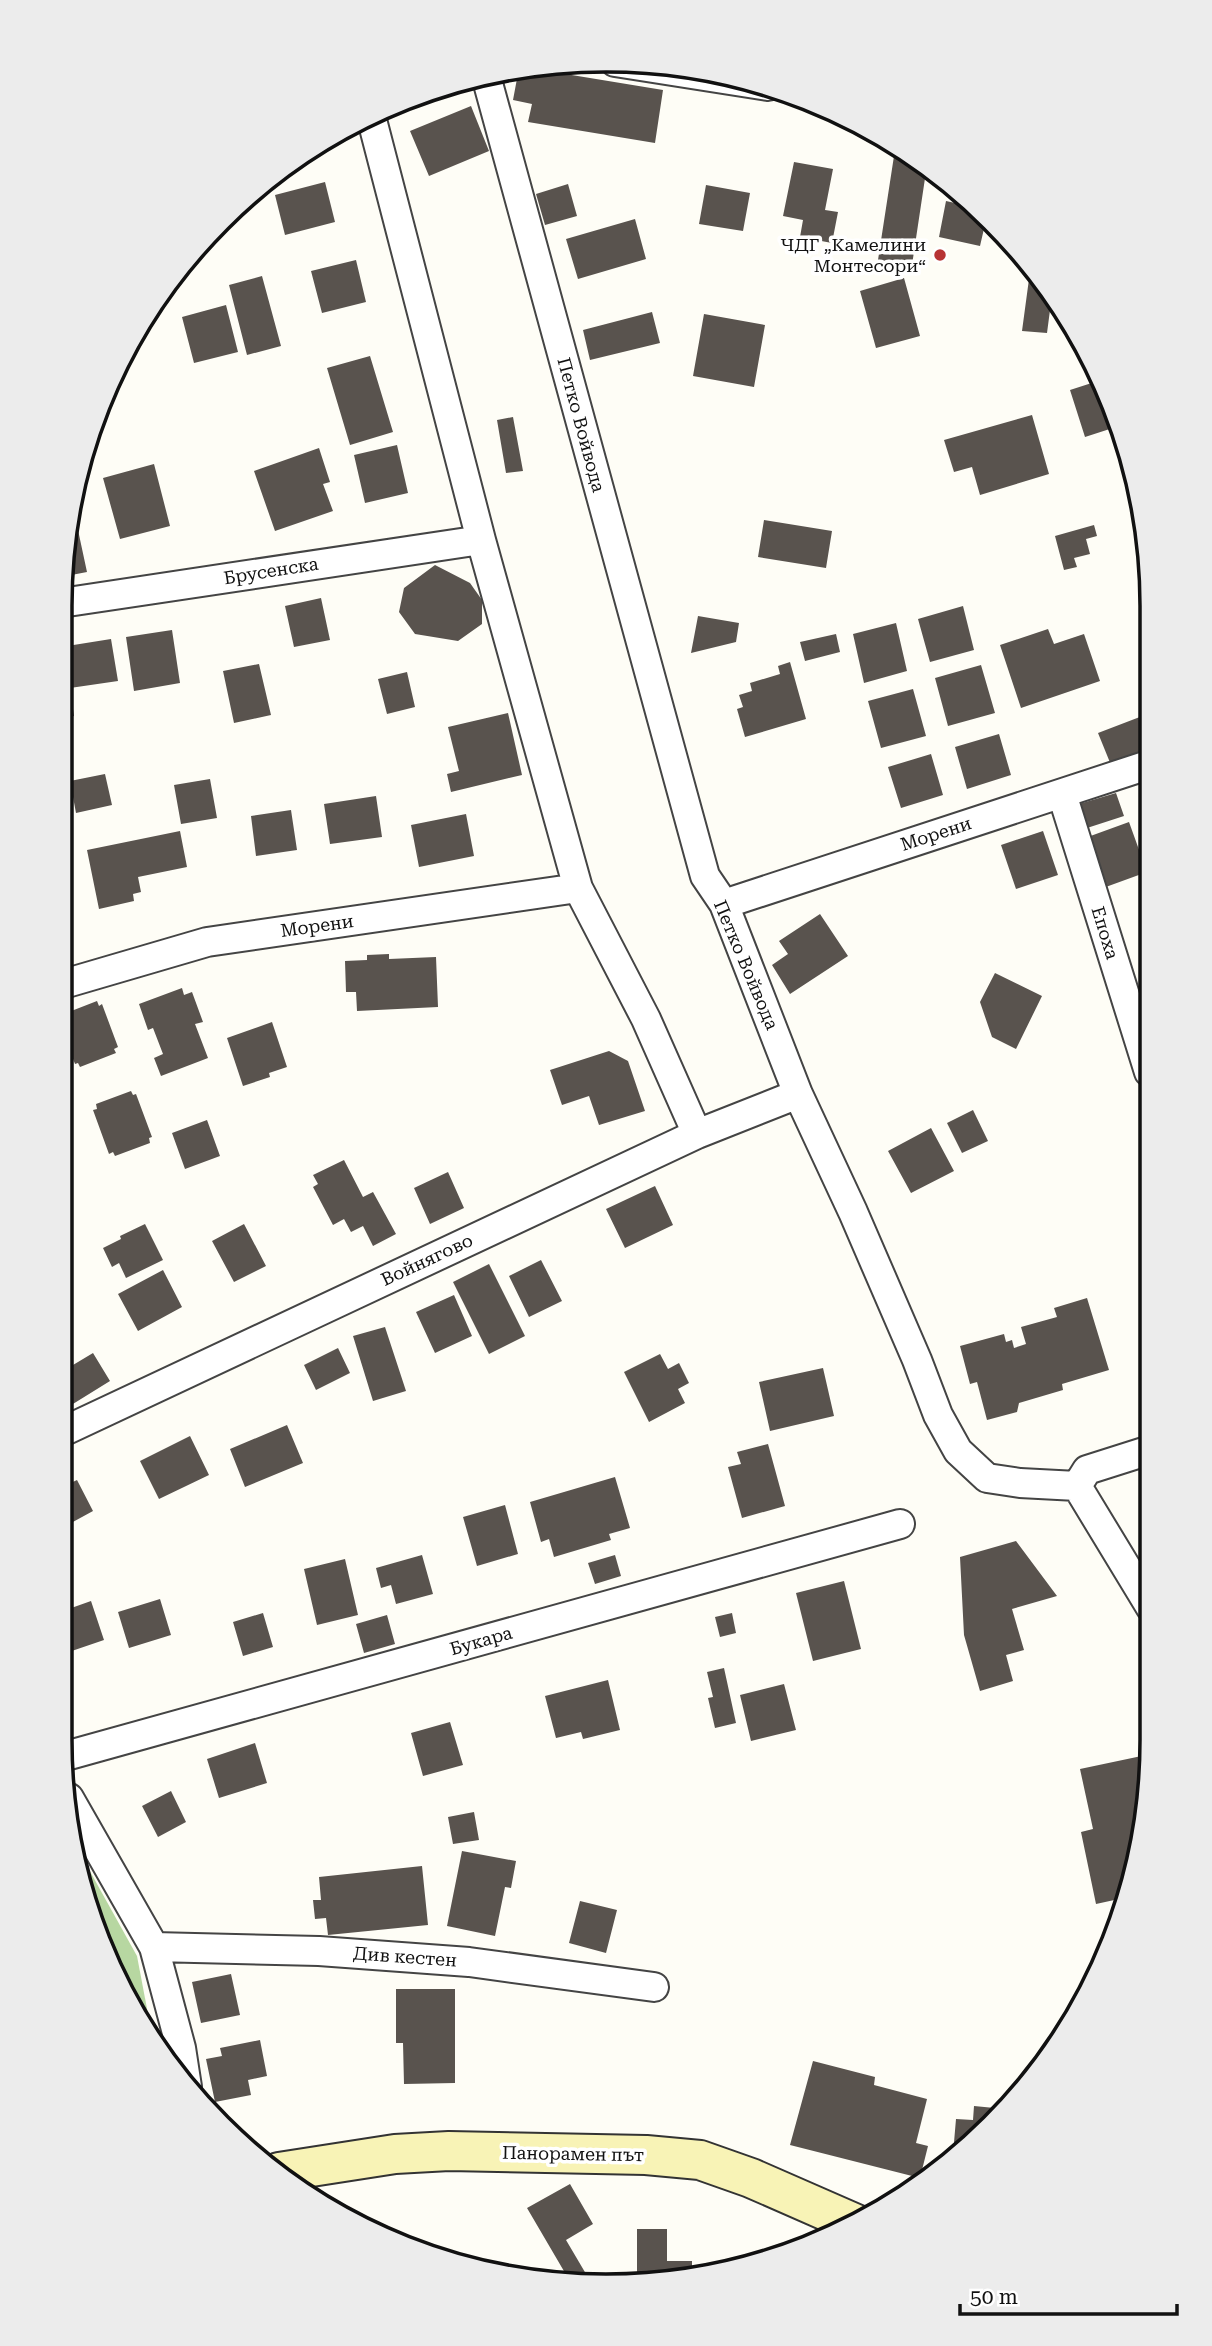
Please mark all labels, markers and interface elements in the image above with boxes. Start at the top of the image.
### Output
place label: ЧДГ „Камелини Монтесори“ [780,234,926,276]
marker: ЧДГ „Камелини Монтесори“ [932,247,948,263]
street label: Петко Войвода [553,355,610,495]
street label: Брусенска [222,553,320,588]
street label: Морени [898,812,974,855]
street label: Петко Войвода [710,897,783,1033]
street label: Епоха [1088,904,1124,962]
street label: Морени [279,910,355,941]
street label: Войнягово [378,1229,476,1290]
street label: Букара [447,1622,515,1659]
street label: Див кестен [353,1942,458,1971]
street label: Панорамен път [502,2142,644,2165]
scale bar [960,2272,1177,2316]
text: 50 m [970,2285,1018,2309]

